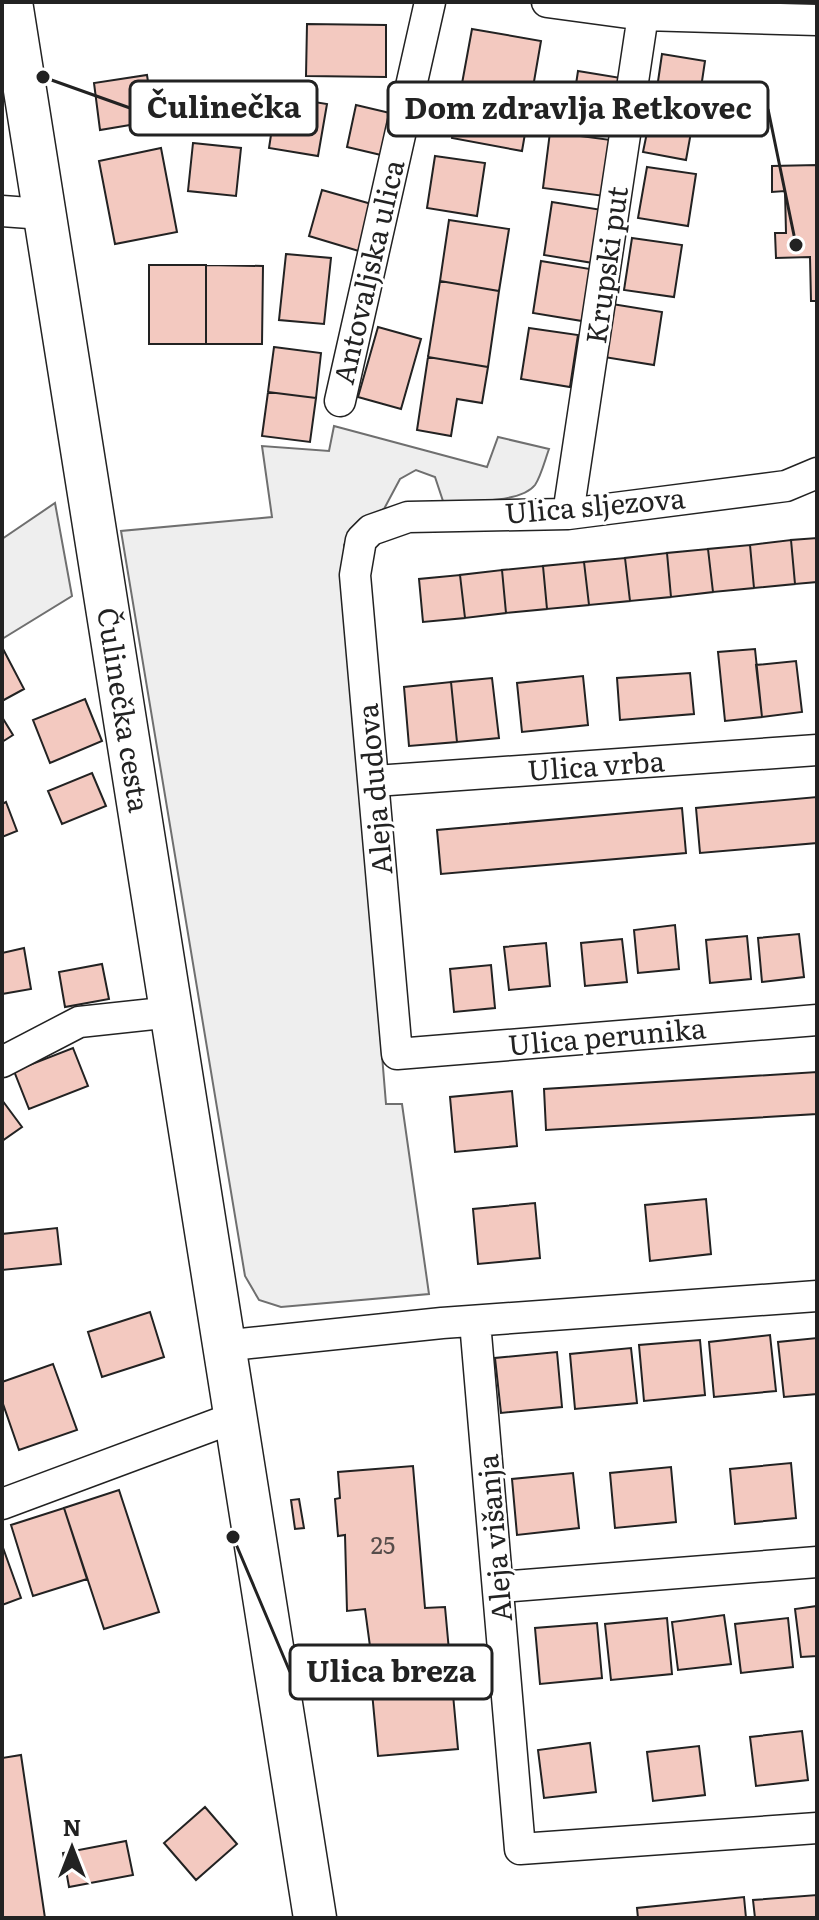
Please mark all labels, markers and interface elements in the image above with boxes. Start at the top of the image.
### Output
callout: Čulinečka [130,81,317,135]
callout: Dom zdravlja Retkovec [388,82,768,136]
text: Čulinečka [147,83,302,127]
text: Dom zdravlja Retkovec [404,84,752,128]
street label: Antovaljska ulica [321,155,413,388]
street label: Krupski put [573,182,637,346]
street label: Ulica sljezova [503,475,687,533]
street label: Čulinečka cesta [88,604,162,815]
street label: Aleja dudova [345,702,401,877]
street label: Ulica vrba [526,738,666,790]
street label: Ulica perunika [506,1005,708,1065]
street label: Aleja višanja [465,1453,521,1624]
house number: 25 [371,1526,395,1561]
callout: Ulica breza [290,1645,492,1699]
text: Ulica breza [306,1647,477,1691]
north arrow [32,1808,112,1888]
text: N [63,1810,81,1843]

